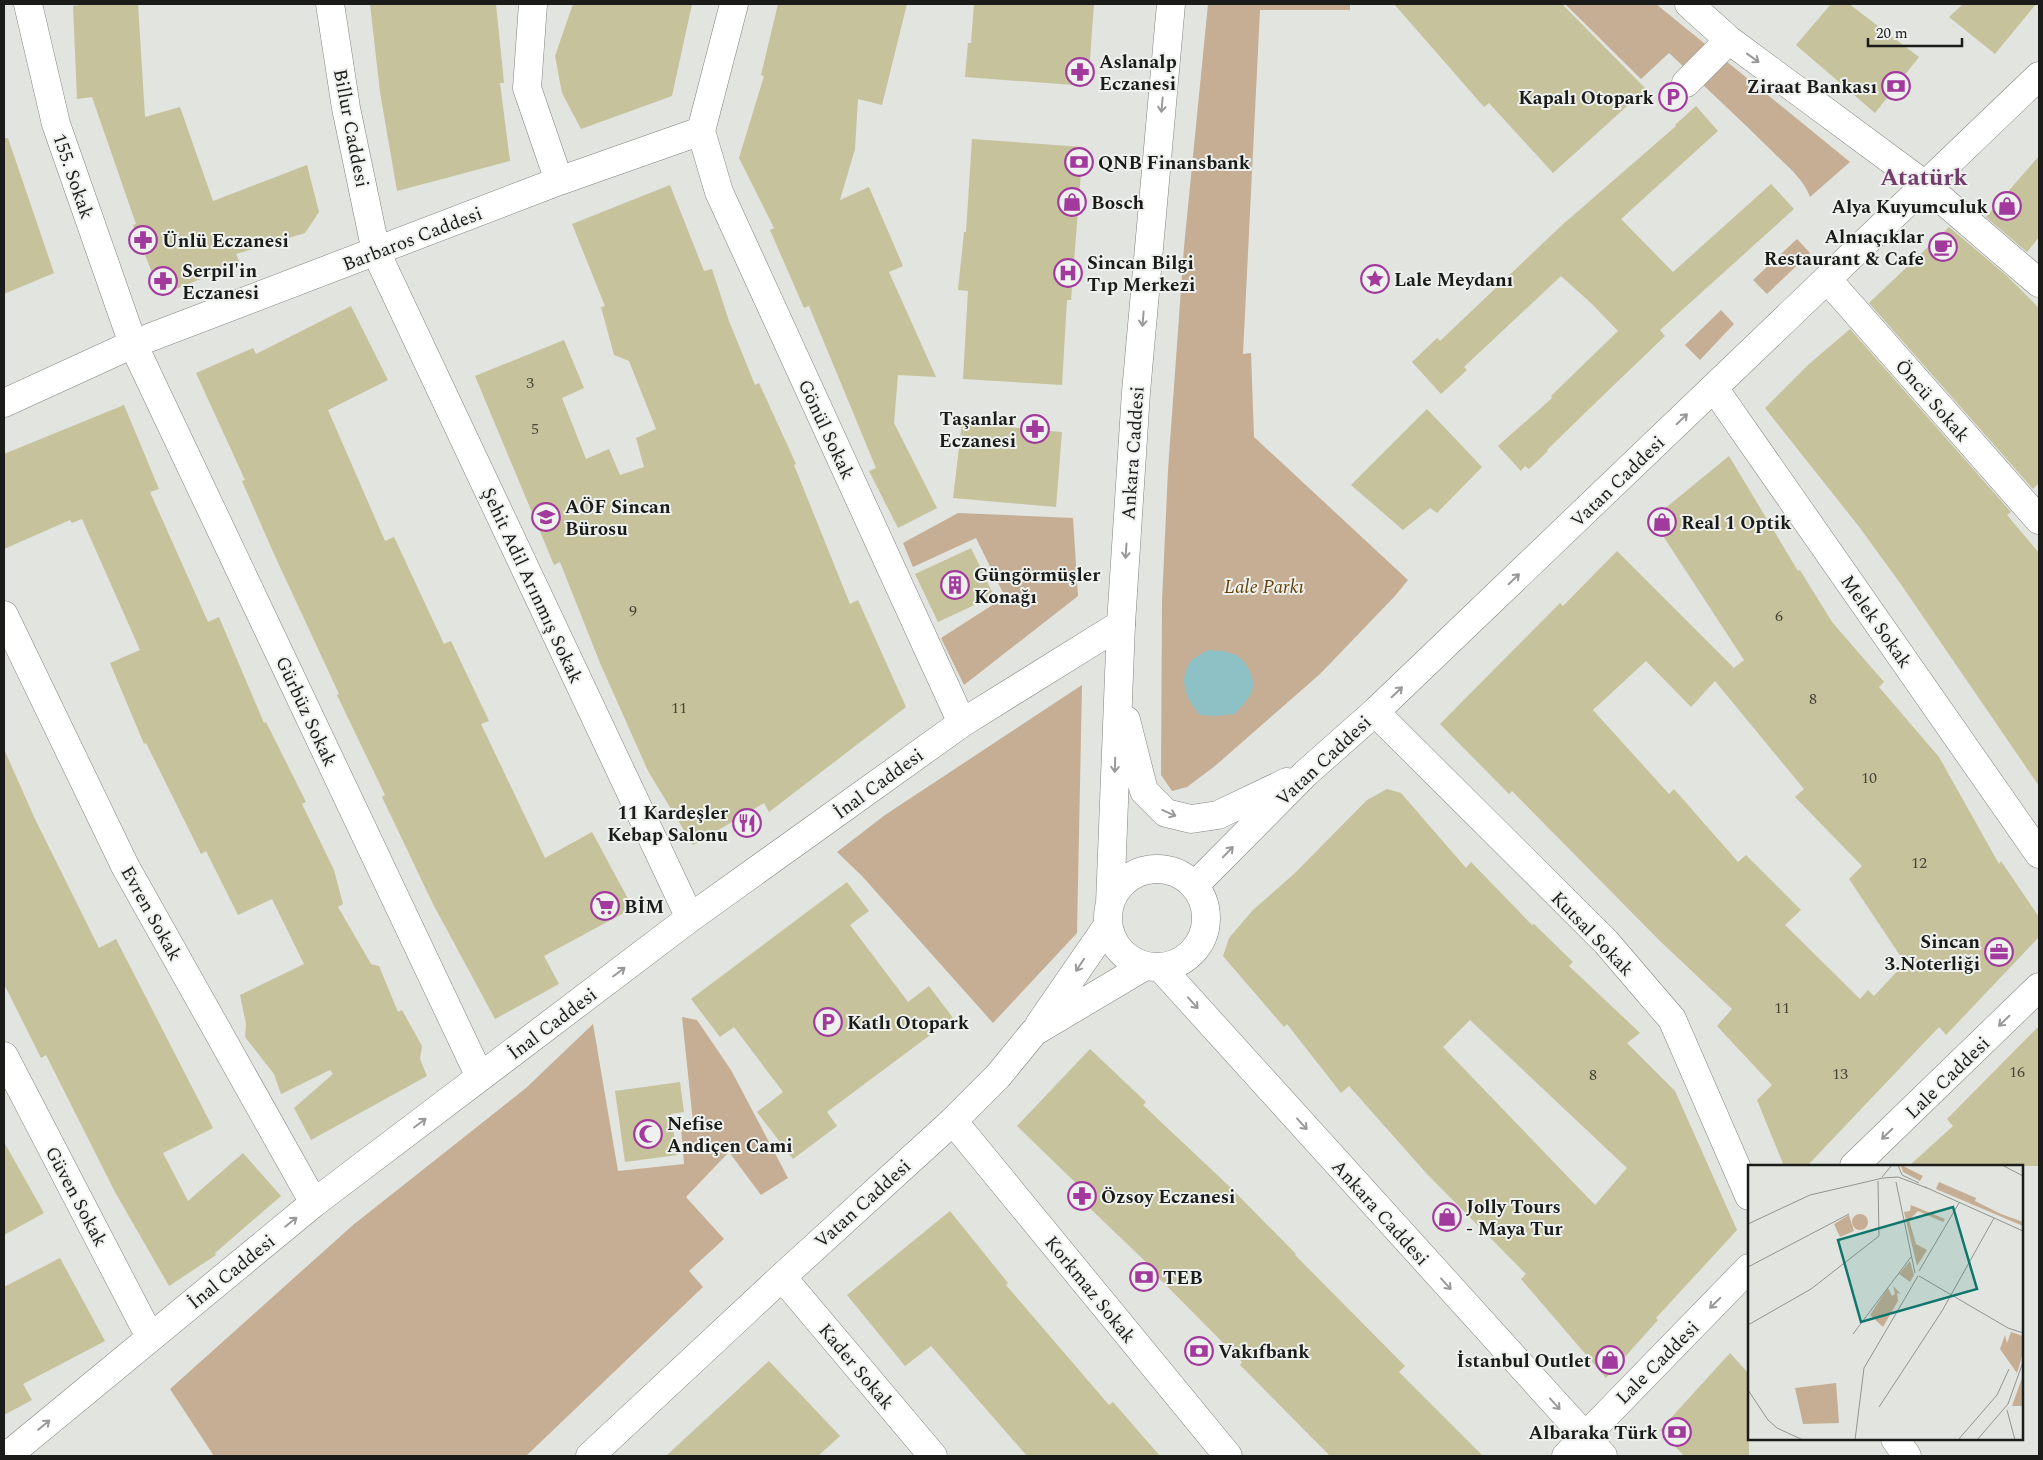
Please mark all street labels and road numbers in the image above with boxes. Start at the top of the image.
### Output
street label: Billur Caddesi [325,66,376,190]
street label: 155. Sokak [44,130,101,224]
street label: Barbaros Caddesi [338,199,487,279]
street label: Öncü Sokak [1888,353,1976,449]
street label: Gönül Sokak [790,375,862,485]
street label: Ankara Caddesi [1114,385,1153,521]
street label: Vatan Caddesi [1564,429,1672,535]
street label: Şehit Adil Arınmış Sokak [473,483,590,689]
street label: Melek Sokak [1833,569,1919,675]
street label: Gürbüz Sokak [267,652,344,772]
street label: Vatan Caddesi [1270,709,1378,813]
street label: İnal Caddesi [828,741,930,827]
street label: Evren Sokak [113,861,189,967]
street label: Kutsal Sokak [1544,885,1641,984]
street label: İnal Caddesi [502,981,604,1068]
street label: Lale Caddesi [1899,1030,1997,1126]
street label: Güven Sokak [37,1141,115,1253]
street label: Vatan Caddesi [808,1153,918,1256]
street label: Ankara Caddesi [1324,1153,1436,1273]
street label: İnal Caddesi [182,1228,282,1317]
street label: Korkmaz Sokak [1037,1230,1143,1351]
street label: Lale Caddesi [1609,1314,1707,1412]
street label: Kader Sokak [811,1317,901,1417]

